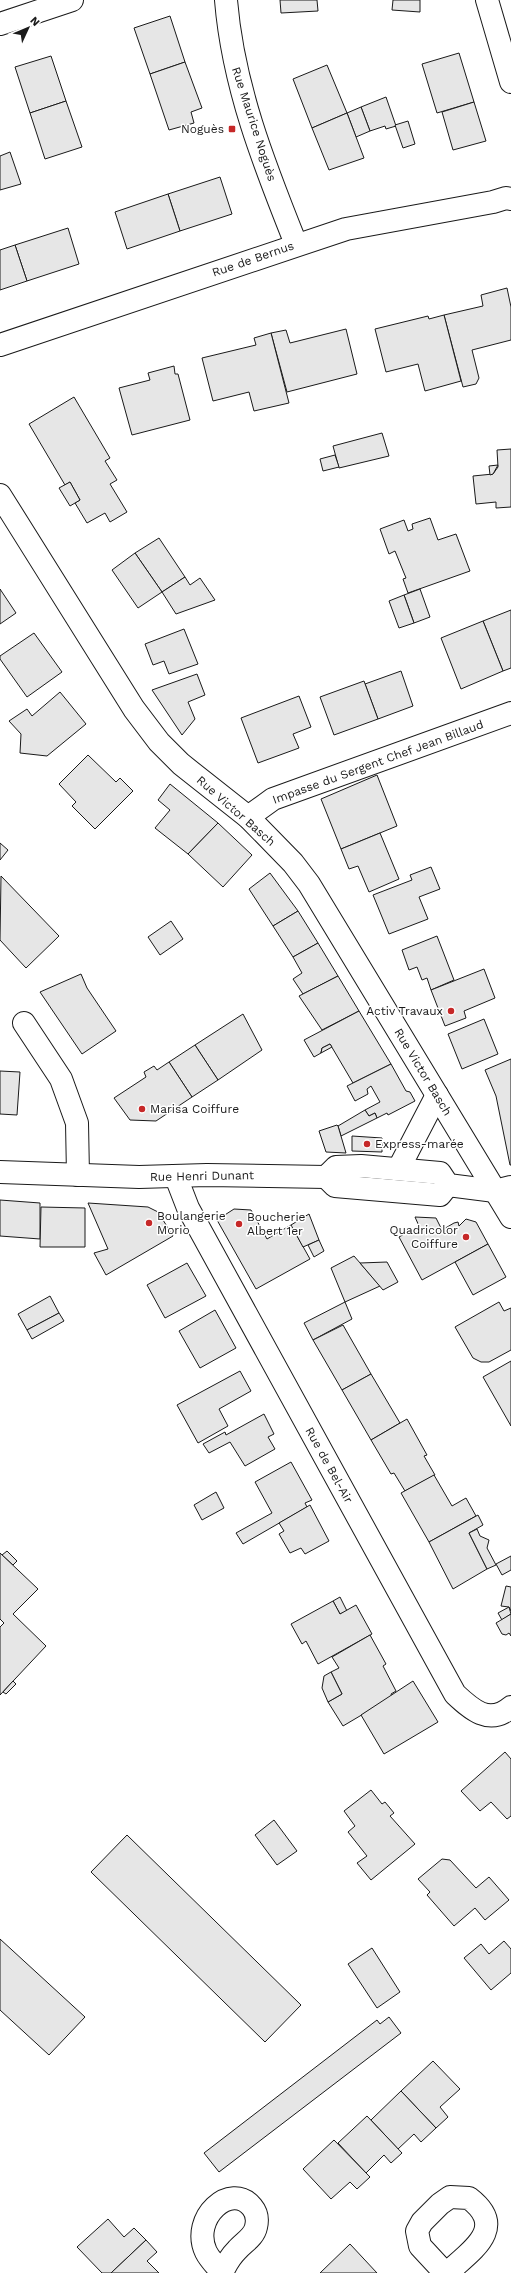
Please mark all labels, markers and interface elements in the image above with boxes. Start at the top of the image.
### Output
north arrow [8,8,48,48]
text: N [27,14,42,29]
street label: Rue Maurice Noguès [229,65,279,183]
place label: Noguès [181,122,224,136]
marker: Noguès [227,124,237,134]
street label: Rue de Bernus [210,238,296,280]
street label: Impasse du Sergent Chef Jean Billaud [271,717,485,807]
street label: Rue Victor Basch [194,773,278,849]
place label: Activ Travaux [366,1004,443,1018]
marker: Activ Travaux [446,1006,456,1016]
street label: Rue Victor Basch [391,1026,455,1118]
place label: Marisa Coiffure [150,1102,239,1116]
marker: Marisa Coiffure [137,1104,147,1114]
place label: Express-marée [375,1137,464,1151]
marker: Express-marée [362,1139,372,1149]
street label: Rue Henri Dunant [150,1168,254,1184]
place label: Boulangerie Morio [157,1209,226,1237]
place label: Boucherie Albert 1er [247,1210,306,1238]
marker: Boulangerie Morio [144,1218,154,1228]
marker: Boucherie Albert 1er [234,1219,244,1229]
place label: Quadricolor Coiffure [390,1223,458,1251]
marker: Quadricolor Coiffure [461,1232,471,1242]
street label: Rue de Bel-Air [302,1425,356,1505]

